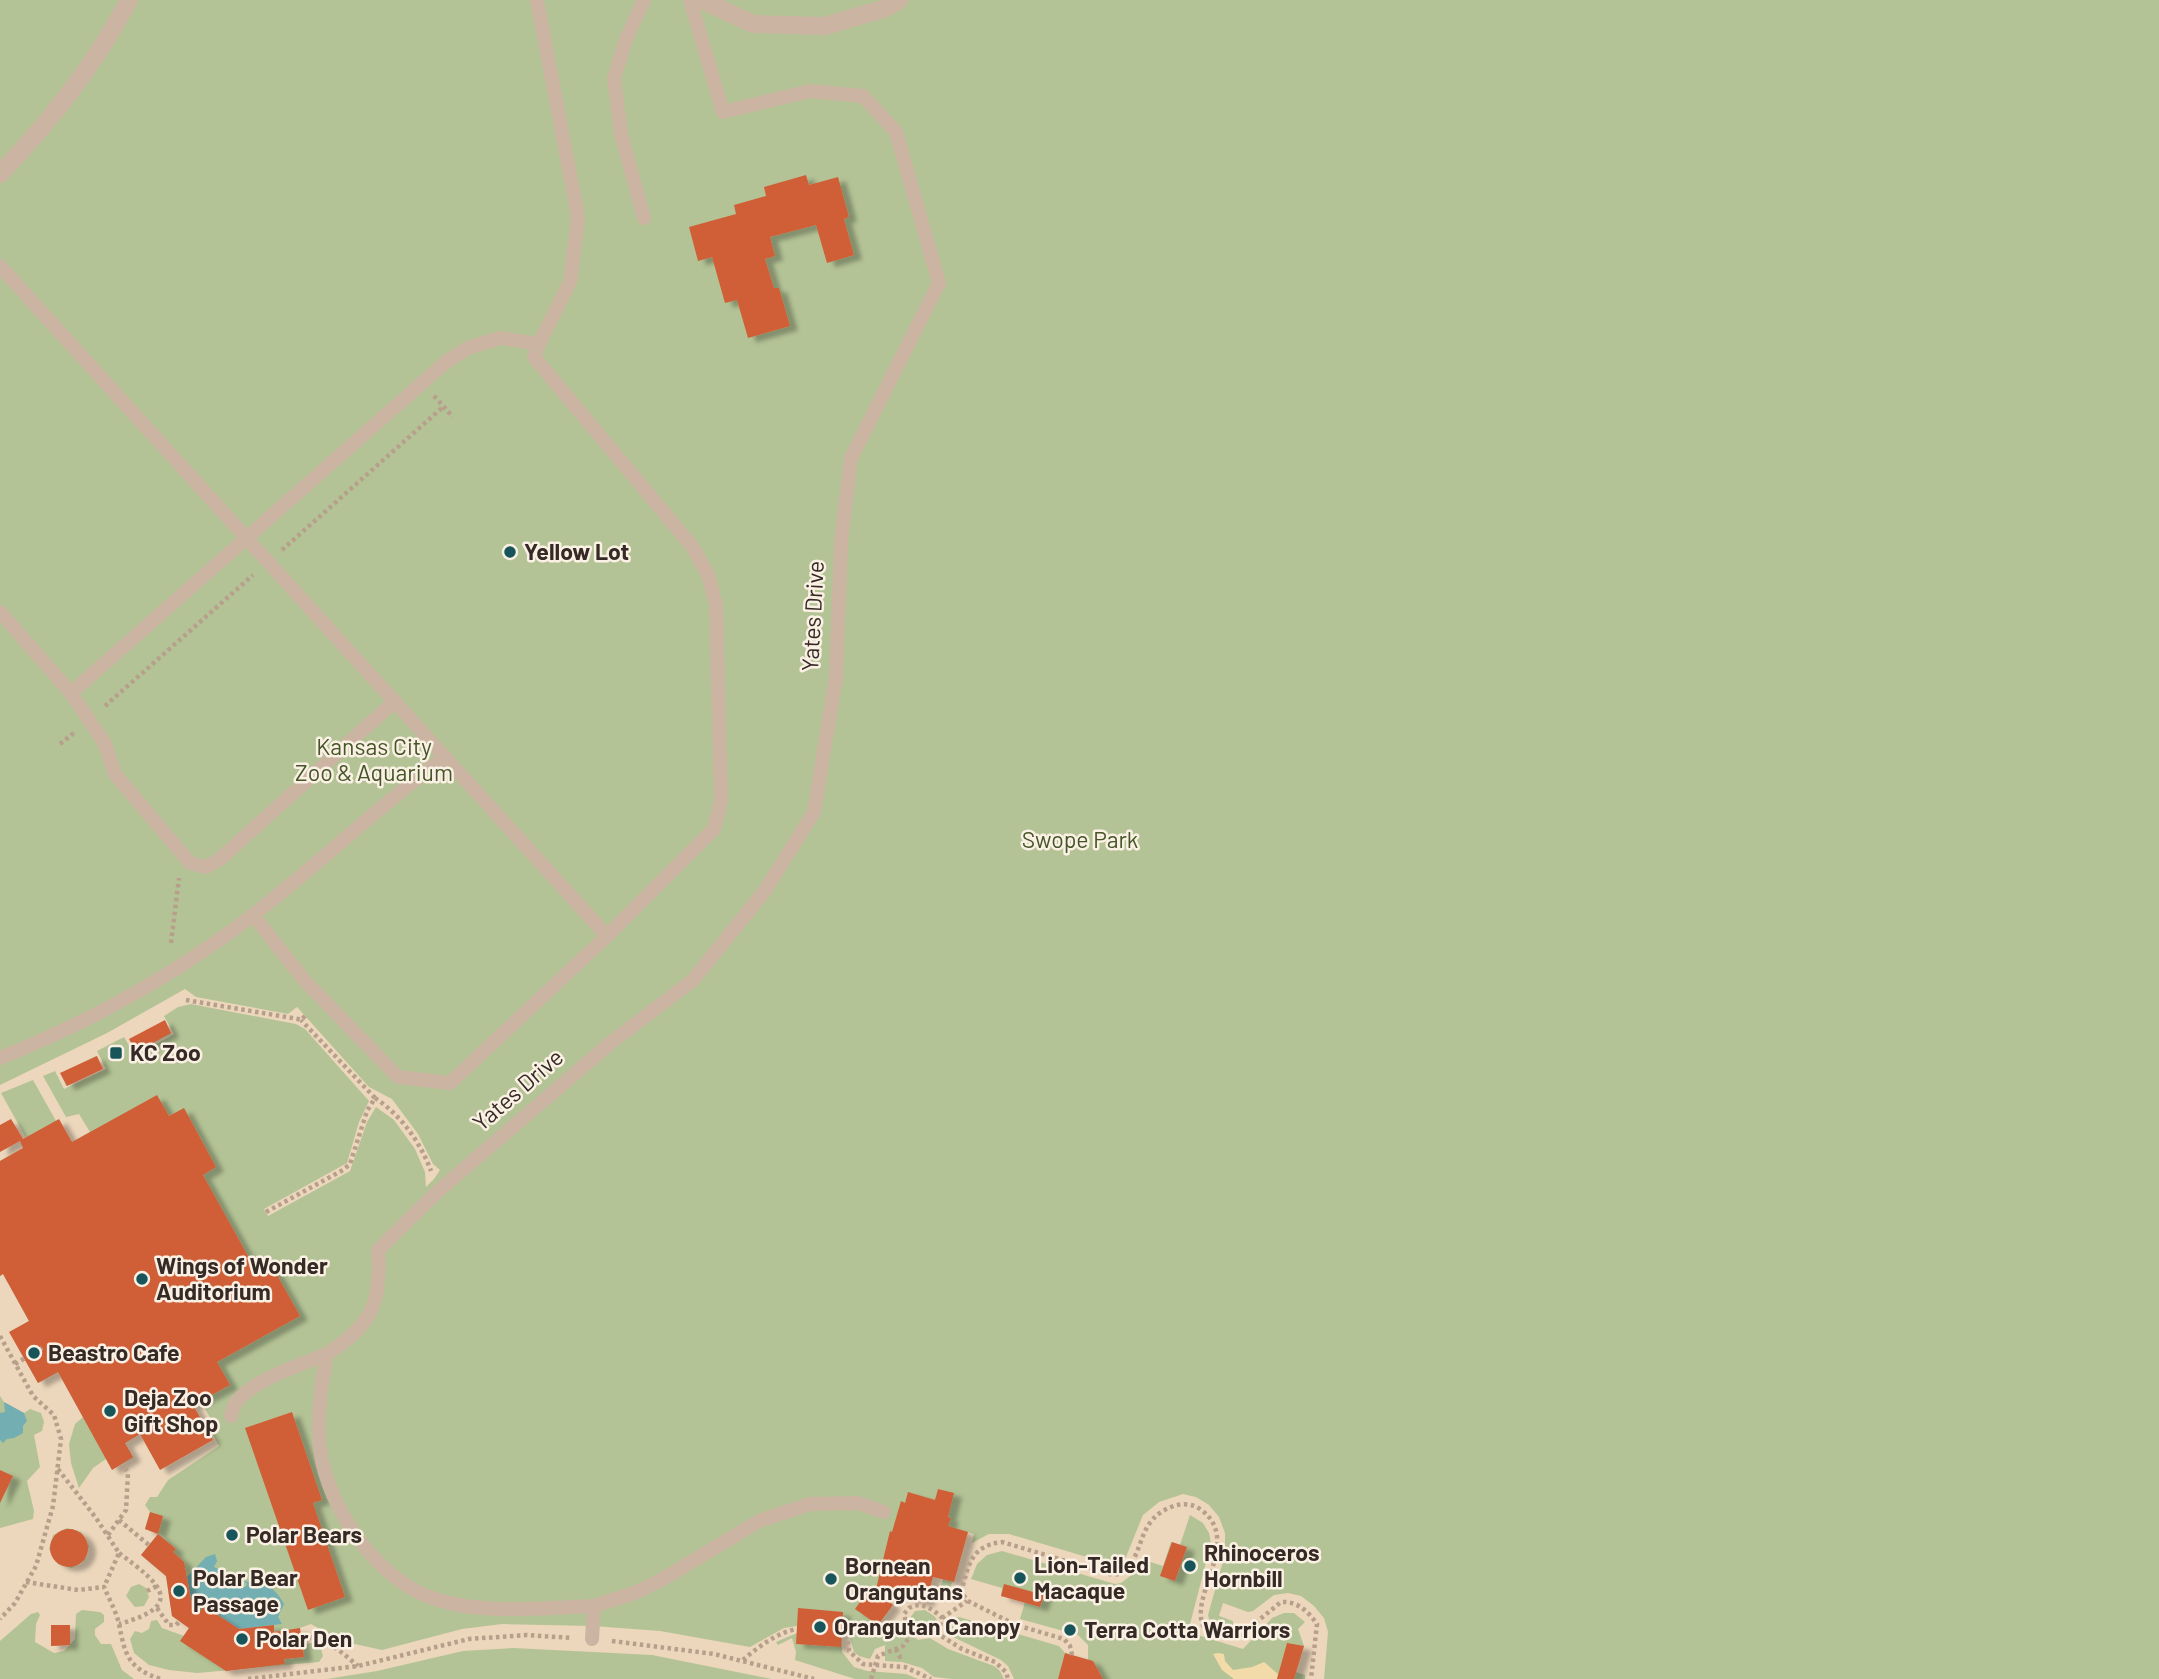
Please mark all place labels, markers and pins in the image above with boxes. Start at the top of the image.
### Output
place label: Yellow Lot [524,537,629,565]
marker: Yellow Lot [502,544,518,560]
place label: KC Zoo [130,1038,201,1066]
marker: KC Zoo [108,1045,124,1061]
place label: Wings of Wonder Auditorium [156,1251,328,1305]
marker: Wings of Wonder Auditorium [134,1271,150,1287]
place label: Beastro Cafe [48,1338,180,1366]
marker: Beastro Cafe [26,1345,42,1361]
place label: Deja Zoo Gift Shop [124,1383,218,1437]
marker: Deja Zoo Gift Shop [102,1403,118,1419]
place label: Polar Bears [246,1520,362,1548]
marker: Polar Bears [224,1527,240,1543]
place label: Rhinoceros Hornbill [1204,1538,1320,1592]
place label: Lion-Tailed Macaque [1034,1550,1149,1604]
place label: Bornean Orangutans [845,1551,963,1605]
marker: Rhinoceros Hornbill [1182,1558,1198,1574]
place label: Polar Bear Passage [193,1563,298,1617]
marker: Lion-Tailed Macaque [1012,1570,1028,1586]
marker: Bornean Orangutans [823,1571,839,1587]
marker: Polar Bear Passage [171,1583,187,1599]
place label: Orangutan Canopy [834,1612,1021,1640]
place label: Terra Cotta Warriors [1084,1615,1290,1643]
marker: Orangutan Canopy [812,1619,828,1635]
marker: Terra Cotta Warriors [1062,1622,1078,1638]
place label: Polar Den [256,1624,352,1652]
marker: Polar Den [234,1631,250,1647]

